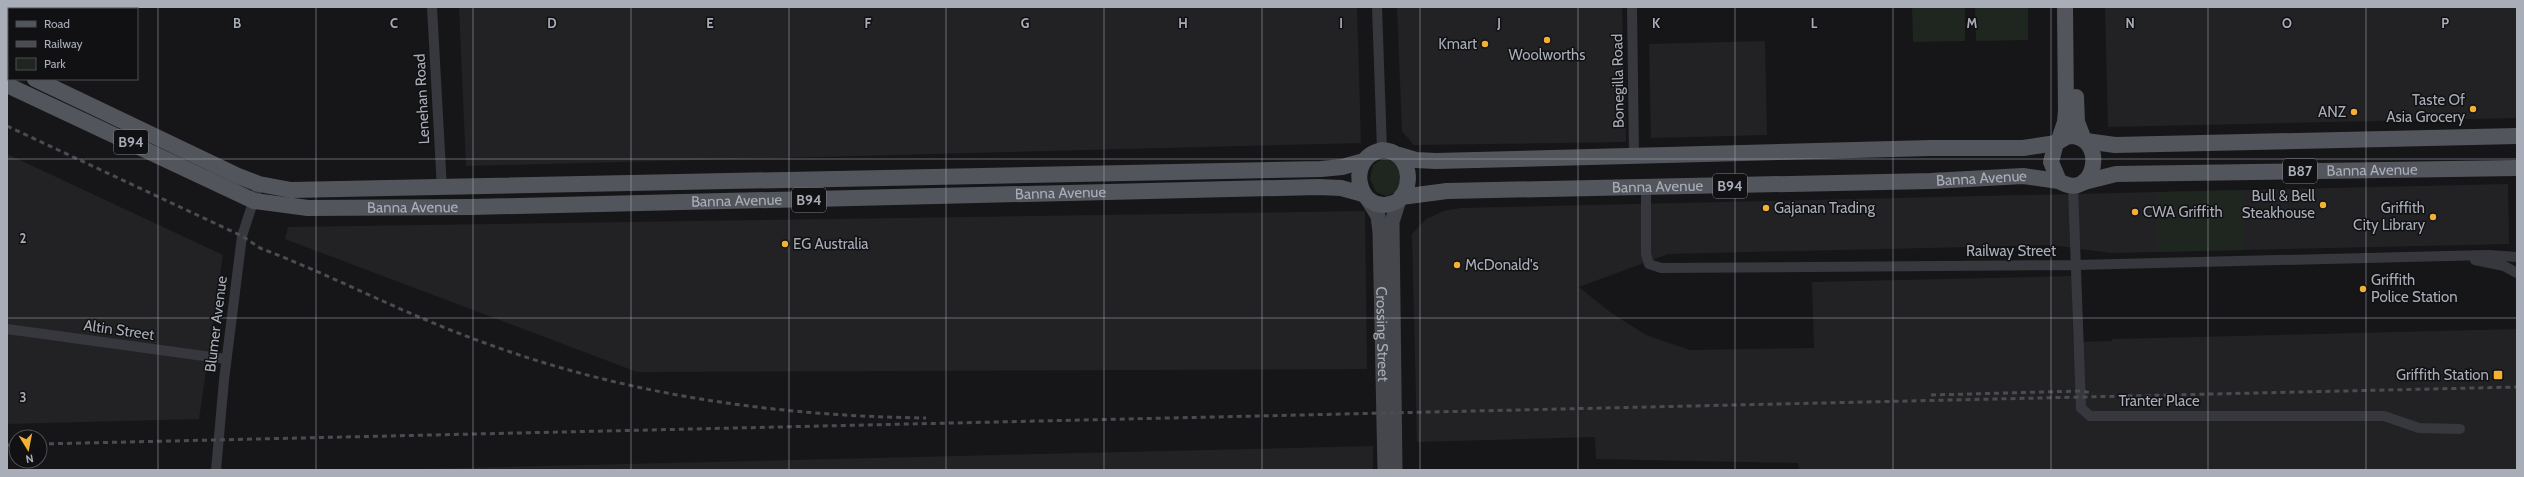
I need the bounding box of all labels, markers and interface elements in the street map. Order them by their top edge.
legend [8,8,138,80]
text: B [233,15,241,31]
text: C [390,15,398,31]
text: D [547,15,557,31]
text: E [706,15,714,31]
text: F [865,15,872,31]
text: G [1021,15,1030,31]
text: H [1178,15,1188,31]
text: I [1339,15,1343,31]
text: J [1496,15,1501,31]
text: K [1652,15,1661,31]
text: L [1811,15,1818,31]
text: M [1967,15,1978,31]
text: N [2125,15,2135,31]
text: O [2282,15,2292,31]
text: P [2441,15,2449,31]
text: Road [44,16,70,31]
street label: Bonegilla Road [1608,34,1628,128]
place label: Kmart [1438,35,1477,53]
marker: Woolworths [1542,35,1552,45]
text: Railway [44,36,82,51]
marker: Kmart [1480,39,1490,49]
place label: Woolworths [1509,46,1585,64]
street label: Lenehan Road [411,53,433,145]
text: Park [44,56,66,71]
place label: Taste Of Asia Grocery [2386,91,2465,126]
place label: ANZ [2318,103,2347,121]
marker: Taste Of Asia Grocery [2468,104,2478,114]
marker: ANZ [2349,107,2359,117]
road number: B94 [114,130,148,154]
road number: B87 [2283,159,2317,183]
street label: Banna Avenue [2326,160,2418,180]
street label: Banna Avenue [1935,167,2028,190]
road number: B94 [1713,174,1747,198]
street label: Banna Avenue [1612,177,1704,197]
street label: Banna Avenue [1015,183,1107,203]
place label: Bull & Bell Steakhouse [2242,187,2315,222]
road number: B94 [792,188,826,212]
street label: Banna Avenue [691,191,783,211]
street label: Banna Avenue [367,198,459,217]
place label: Gajanan Trading [1774,199,1875,217]
place label: Griffith City Library [2353,199,2425,234]
marker: Bull & Bell Steakhouse [2318,200,2328,210]
marker: Gajanan Trading [1761,203,1771,213]
place label: CWA Griffith [2143,203,2223,221]
marker: CWA Griffith [2130,207,2140,217]
marker: Griffith City Library [2428,212,2438,222]
text: 2 [20,230,27,246]
place label: EG Australia [793,235,869,253]
marker: EG Australia [780,239,790,249]
street label: Railway Street [1966,242,2056,260]
place label: McDonald's [1465,256,1539,274]
marker: McDonald's [1452,260,1462,270]
place label: Griffith Police Station [2371,271,2458,306]
street label: Blumer Avenue [201,275,231,373]
marker: Griffith Police Station [2358,284,2368,294]
street label: Crossing Street [1372,286,1392,382]
street label: Altin Street [83,316,155,344]
place label: Griffith Station [2396,366,2489,384]
marker: Griffith Station [2492,369,2504,381]
text: 3 [19,389,27,405]
street label: Tranter Place [2118,392,2200,410]
north arrow [8,429,48,469]
text: N [25,451,35,466]

